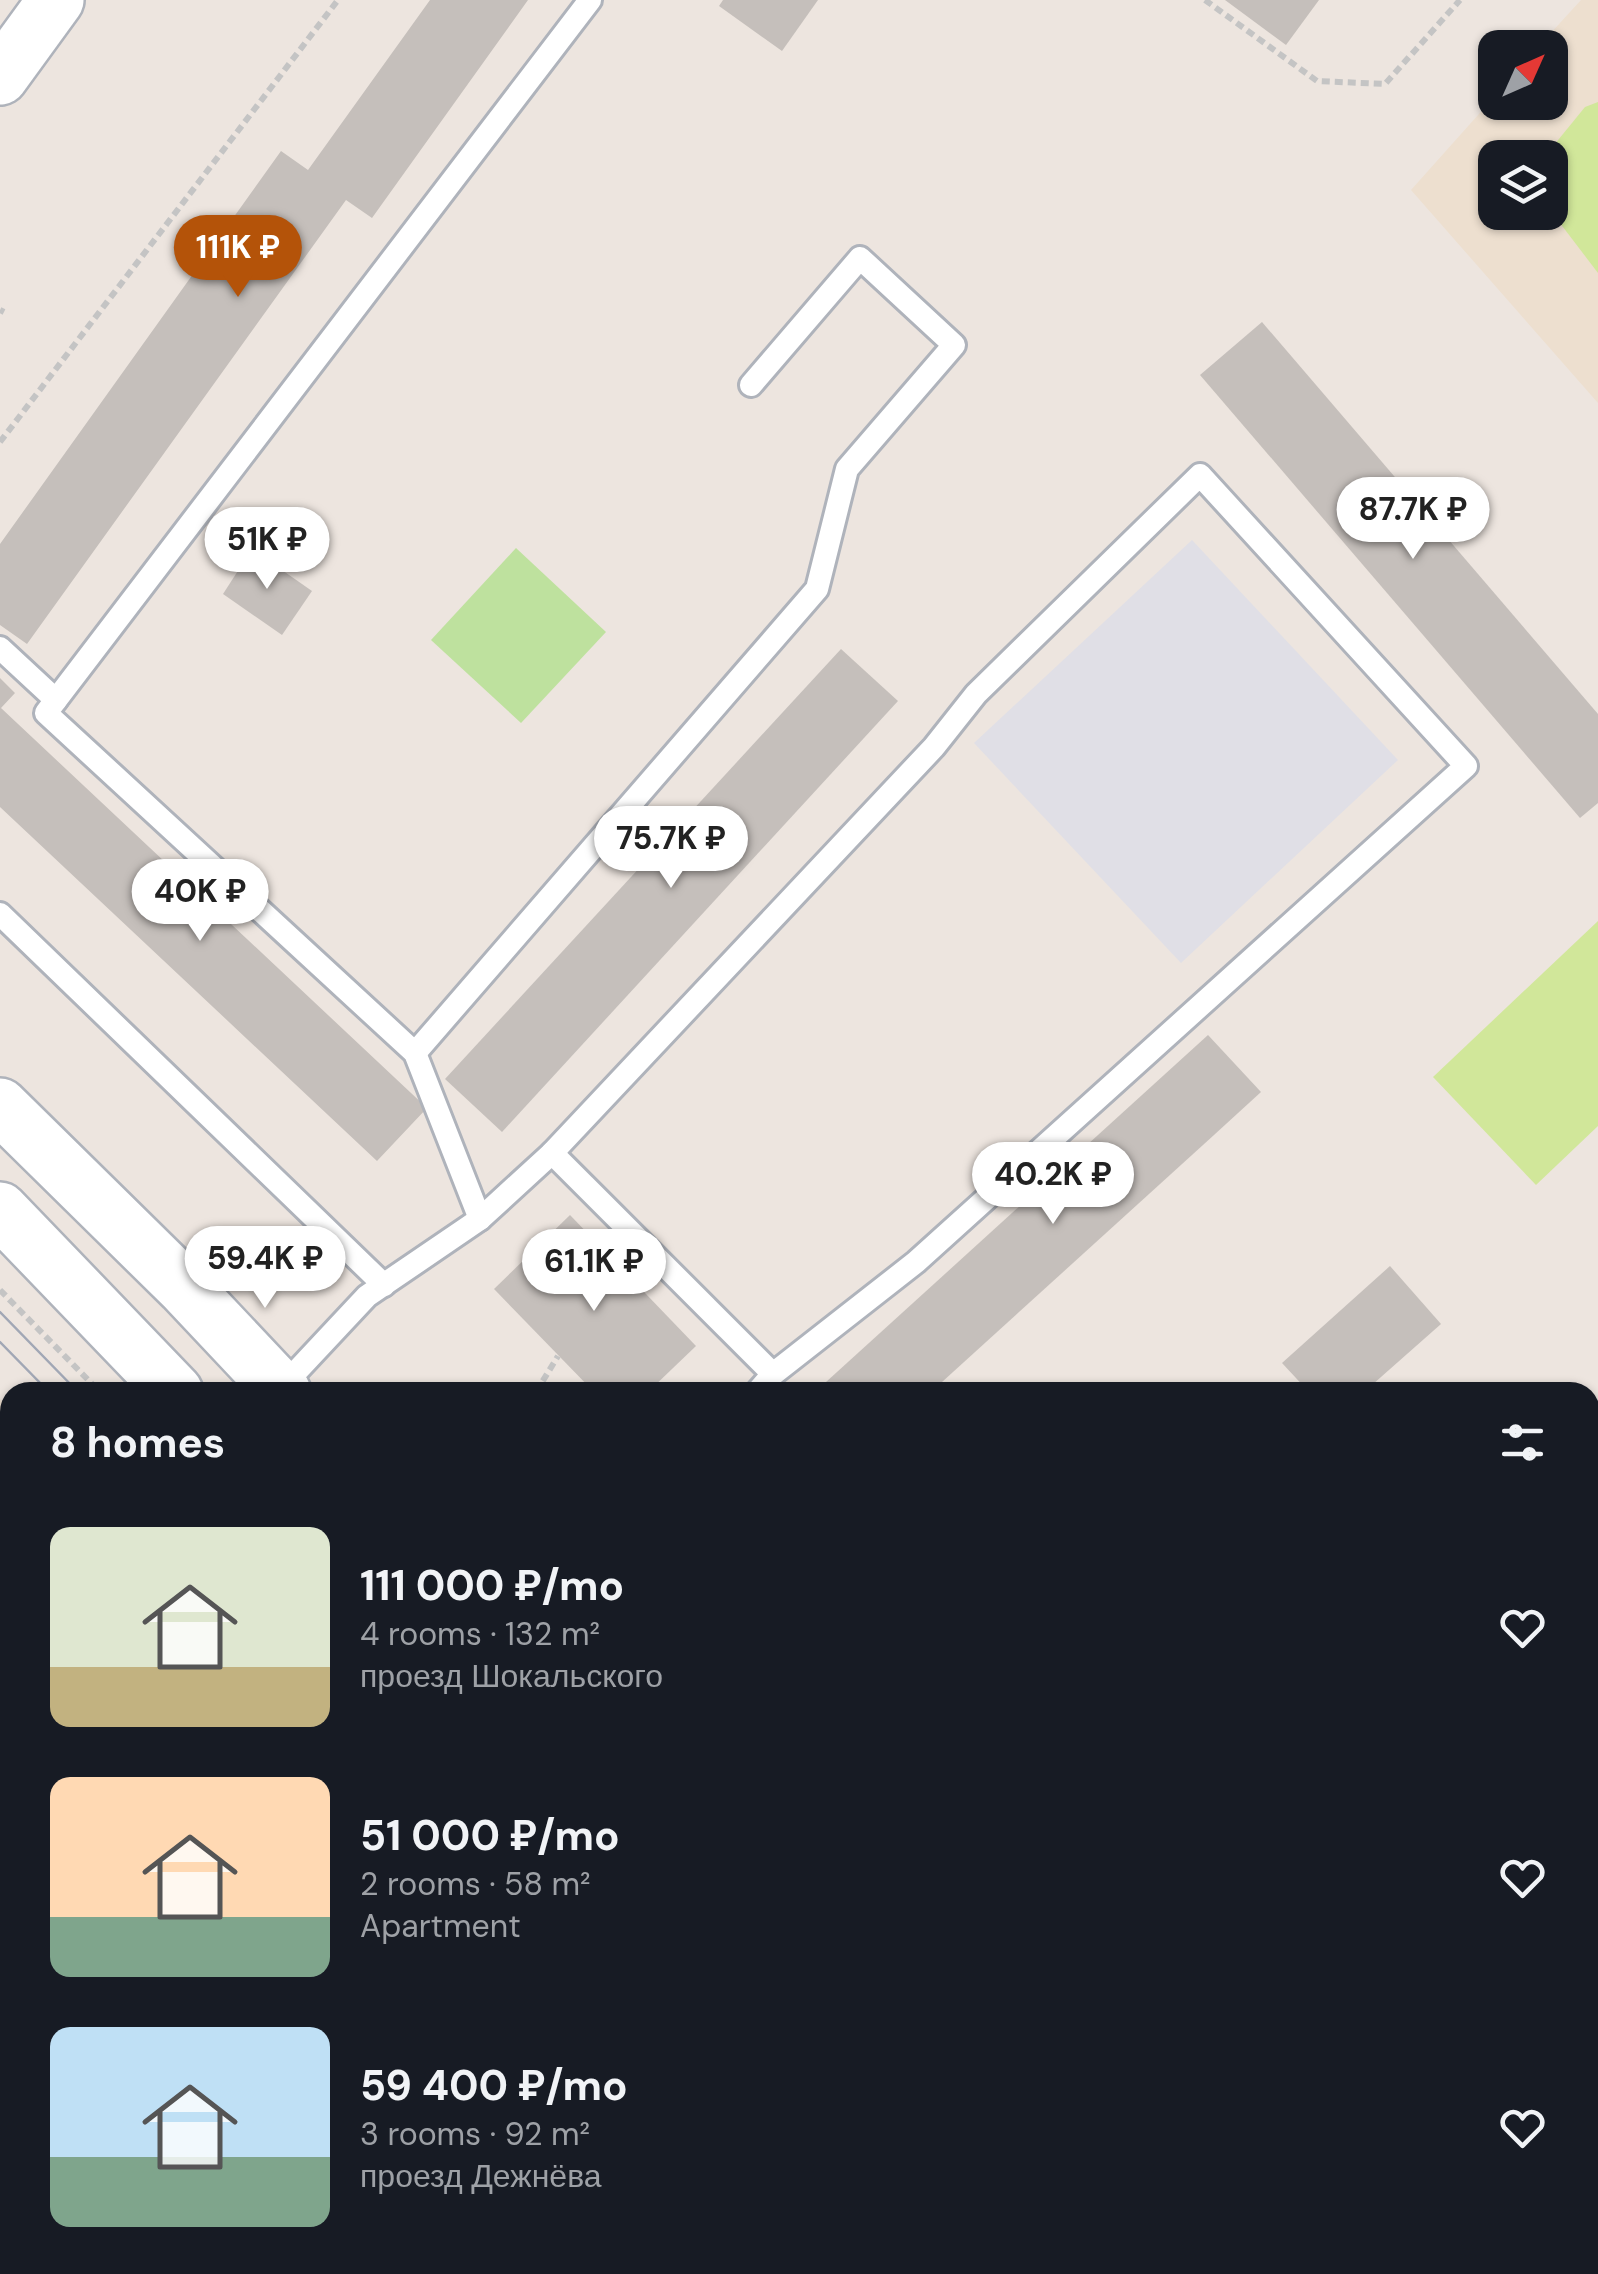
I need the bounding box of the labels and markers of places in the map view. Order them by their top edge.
pin: 111K ₽ [157,215,319,300]
pin: 87.7K ₽ [1321,477,1505,562]
pin: 51K ₽ [197,507,337,592]
pin: 75.7K ₽ [579,806,763,891]
pin: 40K ₽ [130,859,270,944]
pin: 40.2K ₽ [961,1142,1145,1227]
pin: 59.4K ₽ [173,1226,357,1311]
pin: 61.1K ₽ [502,1229,686,1314]

